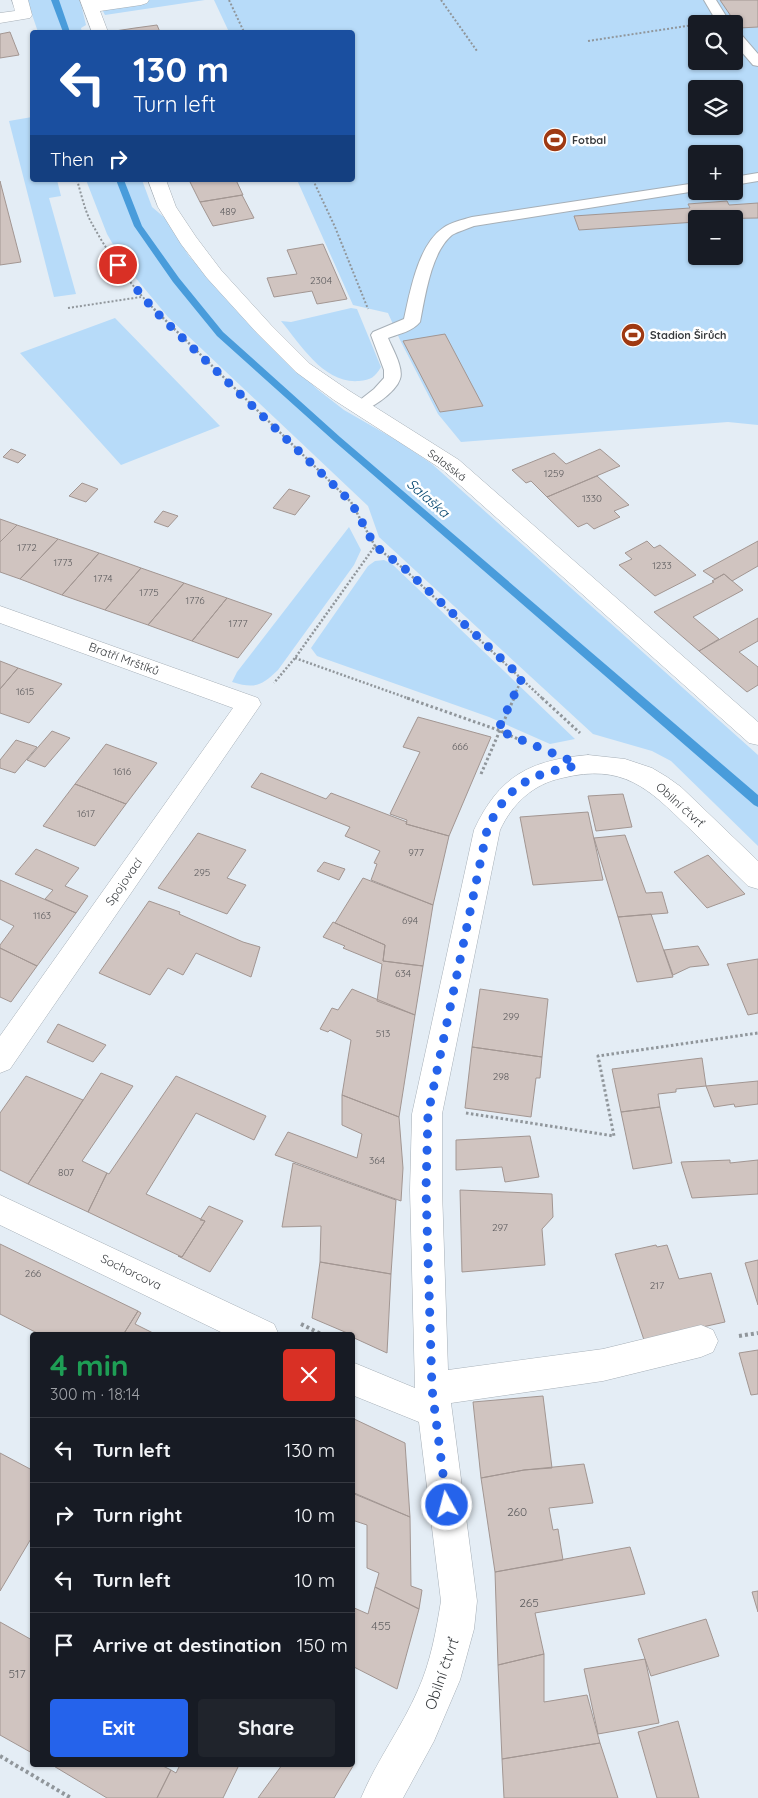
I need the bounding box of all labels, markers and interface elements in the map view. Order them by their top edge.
map controls [688,15,743,265]
button: search [688,15,743,70]
text: 130 m [133,47,229,91]
icon: left [50,50,115,115]
button: layers [688,80,743,135]
text: Turn left [133,90,216,118]
sports icon: Fotbal [542,127,568,153]
place label: Fotbal [572,133,606,147]
icon: right [104,145,132,173]
button: + [688,145,743,200]
text: Then [50,147,94,171]
house number: 489 [220,205,237,218]
button: − [688,210,743,265]
pin [97,244,139,286]
icon: arrive [104,251,132,279]
house number: 2304 [310,274,332,287]
sports icon: Stadion Širůch [620,322,646,348]
place label: Stadion Širůch [650,328,727,342]
street label: Salašská [425,446,469,484]
house number: 1259 [544,467,565,480]
water label: Salaška [403,475,454,522]
house number: 1330 [582,492,602,505]
house number: 1772 [17,541,37,554]
house number: 1773 [53,556,73,569]
house number: 1233 [652,559,672,572]
house number: 1774 [94,572,112,585]
house number: 1775 [139,586,159,599]
house number: 1776 [185,594,205,607]
house number: 1777 [228,617,248,630]
street label: Bratří Mrštíků [87,639,162,678]
house number: 1615 [16,685,34,698]
house number: 666 [452,740,469,753]
house number: 1616 [113,765,132,778]
street label: Obilní čtvrť [653,779,708,831]
house number: 1617 [77,807,95,820]
house number: 977 [408,846,424,859]
street label: Spojovací [102,855,145,908]
house number: 295 [194,866,210,879]
house number: 1163 [33,909,51,922]
house number: 694 [402,914,418,927]
house number: 634 [395,967,411,980]
house number: 299 [503,1010,520,1023]
house number: 513 [376,1027,390,1040]
house number: 298 [493,1070,509,1083]
house number: 364 [369,1154,385,1167]
house number: 807 [58,1166,74,1179]
house number: 297 [492,1221,508,1234]
street label: Sochorcova [98,1250,164,1293]
house number: 266 [25,1267,42,1280]
house number: 217 [650,1279,664,1292]
text: 4 min [50,1346,129,1384]
button: close [283,1349,335,1401]
text: 300 m · 18:14 [50,1384,140,1404]
icon: left [50,1436,78,1464]
text: Turn left [93,1438,171,1462]
text: 130 m [284,1438,335,1462]
position arrow [420,1478,472,1530]
icon: right [50,1501,78,1529]
text: Turn right [93,1503,182,1527]
text: 10 m [294,1503,335,1527]
house number: 260 [507,1504,527,1519]
icon: left [50,1566,78,1594]
text: Turn left [93,1568,171,1592]
text: 10 m [294,1568,335,1592]
house number: 265 [519,1595,539,1610]
house number: 455 [371,1618,391,1633]
icon: arrive [50,1631,78,1659]
text: Arrive at destination [93,1633,282,1657]
text: 150 m [297,1633,348,1657]
street label: Obilní čtvrť [420,1634,463,1712]
house number: 517 [8,1666,26,1681]
button: Exit [50,1699,188,1757]
button: Share [198,1699,335,1757]

